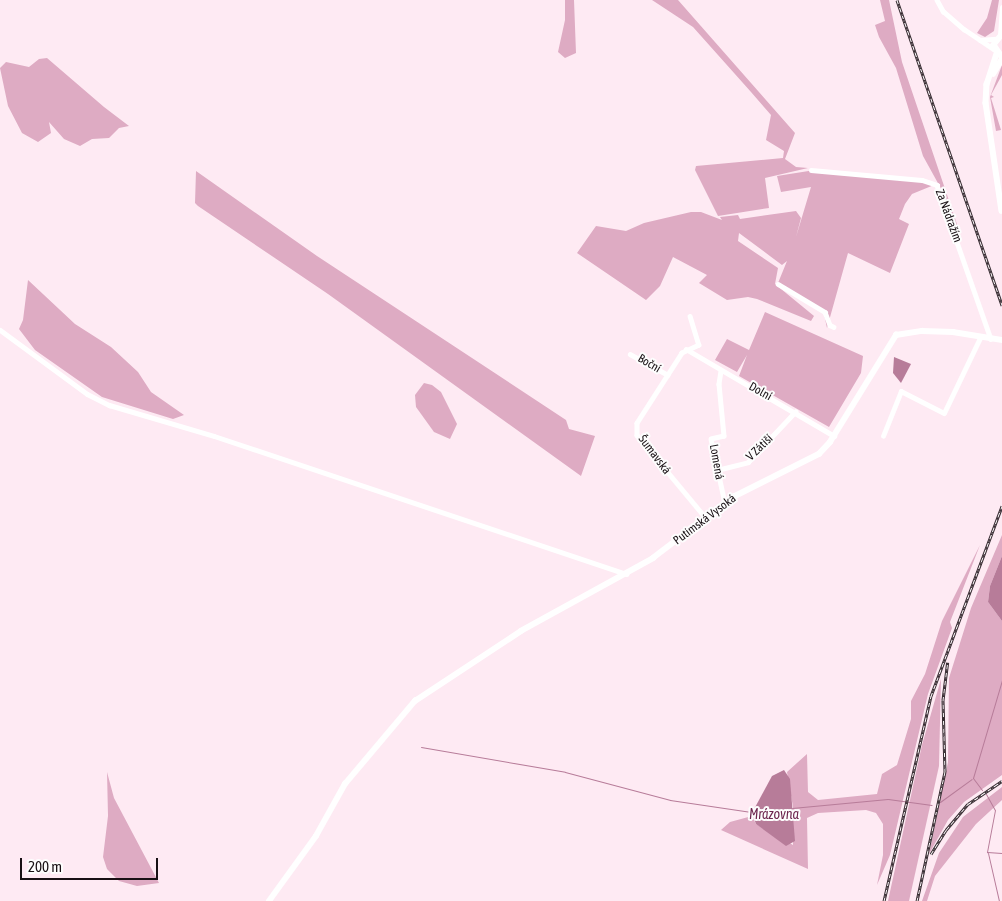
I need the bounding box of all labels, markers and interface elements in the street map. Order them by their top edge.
street label: Za Nádražím [932,187,964,245]
street label: Boční [635,352,663,376]
street label: Dolní [746,380,774,404]
street label: V Zátiší [744,432,776,464]
street label: Šumavská [635,433,673,477]
street label: Lomená [706,443,726,481]
street label: Putimská Vysoká [671,492,739,548]
water label: Mrázovna [749,806,799,822]
scale bar [22,848,160,880]
text: 200 m [28,858,62,875]

